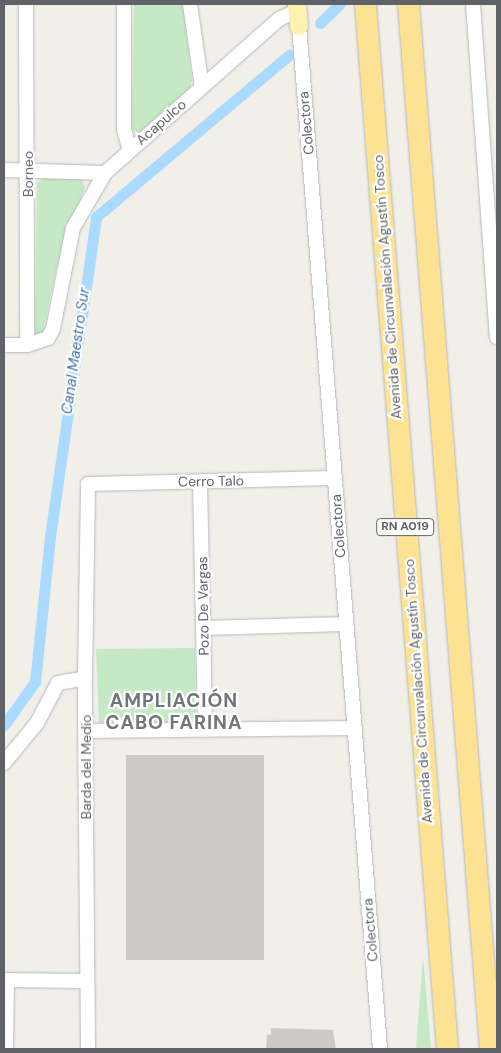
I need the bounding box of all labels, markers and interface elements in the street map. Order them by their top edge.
street label: Colectora [295,91,317,155]
street label: Acapulco [133,96,189,148]
street label: Borneo [20,151,36,197]
street label: Avenida de Circunvalación Agustín Tosco [369,154,405,420]
water label: Canal Maestro Sur [58,287,94,415]
street label: Cerro Talo [178,472,244,490]
street label: Colectora [327,494,349,558]
road number: RN A019 [375,518,435,536]
street label: Pozo De Vargas [194,556,212,656]
street label: Avenida de Circunvalación Agustín Tosco [400,558,436,824]
district label: AMPLIACIÓN CABO FARINA [104,690,244,734]
street label: Barda del Medio [78,715,94,819]
street label: Colectora [359,898,381,962]

